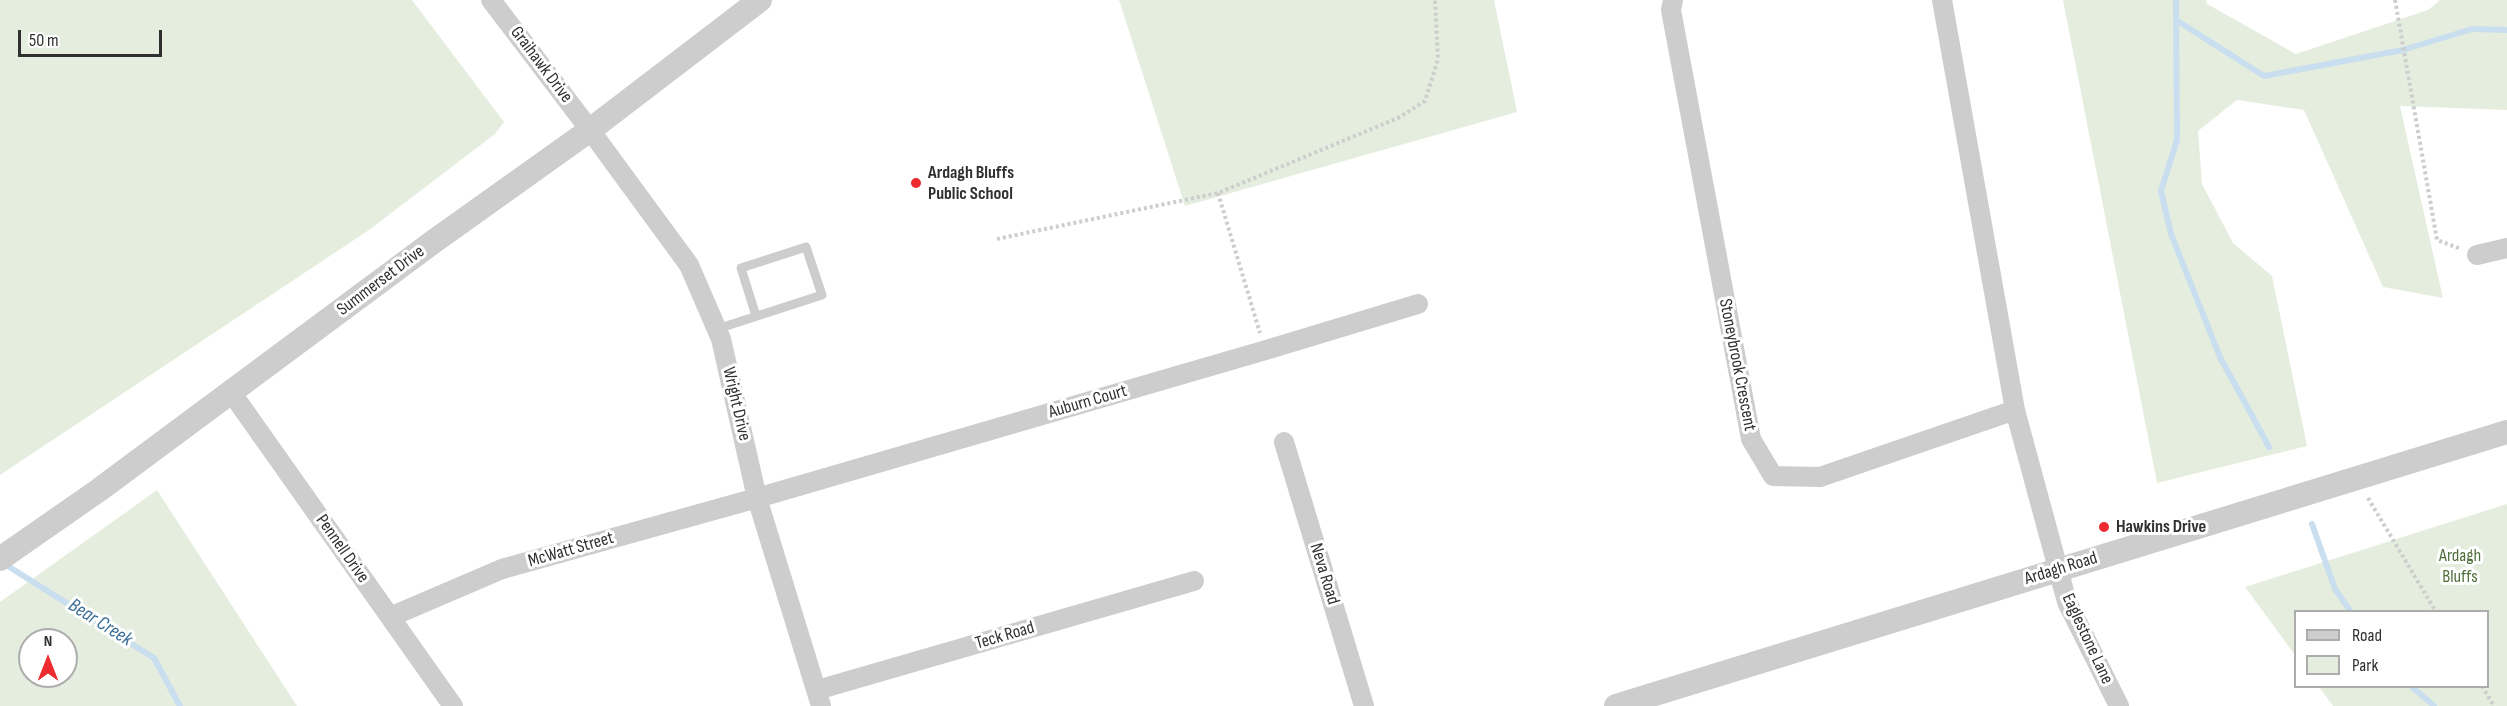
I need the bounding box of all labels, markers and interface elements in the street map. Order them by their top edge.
scale bar [21,18,165,56]
street label: Graihawk Drive [505,23,577,107]
text: 50 m [29,30,59,51]
place label: Ardagh Bluffs Public School [928,162,1014,204]
marker: Ardagh Bluffs Public School [909,176,923,190]
street label: Summerset Drive [333,241,429,321]
street label: Stoneybrook Crescent [1714,297,1760,433]
street label: Wright Drive [717,365,755,443]
street label: Auburn Court [1046,381,1130,423]
street label: Pennell Drive [311,511,373,587]
place label: Hawkins Drive [2116,516,2206,538]
marker: Hawkins Drive [2097,520,2111,534]
street label: McWatt Street [526,528,616,572]
street label: Neva Road [1304,541,1344,607]
park label: Ardagh Bluffs [2439,545,2481,588]
street label: Ardagh Road [2022,548,2100,590]
street label: Eaglestone Lane [2057,590,2117,688]
water label: Bear Creek [63,594,137,652]
legend [2294,610,2489,688]
street label: Teck Road [973,617,1037,655]
text: Road [2352,625,2382,646]
north arrow [18,628,78,688]
text: N [44,632,52,651]
text: Park [2352,655,2378,676]

